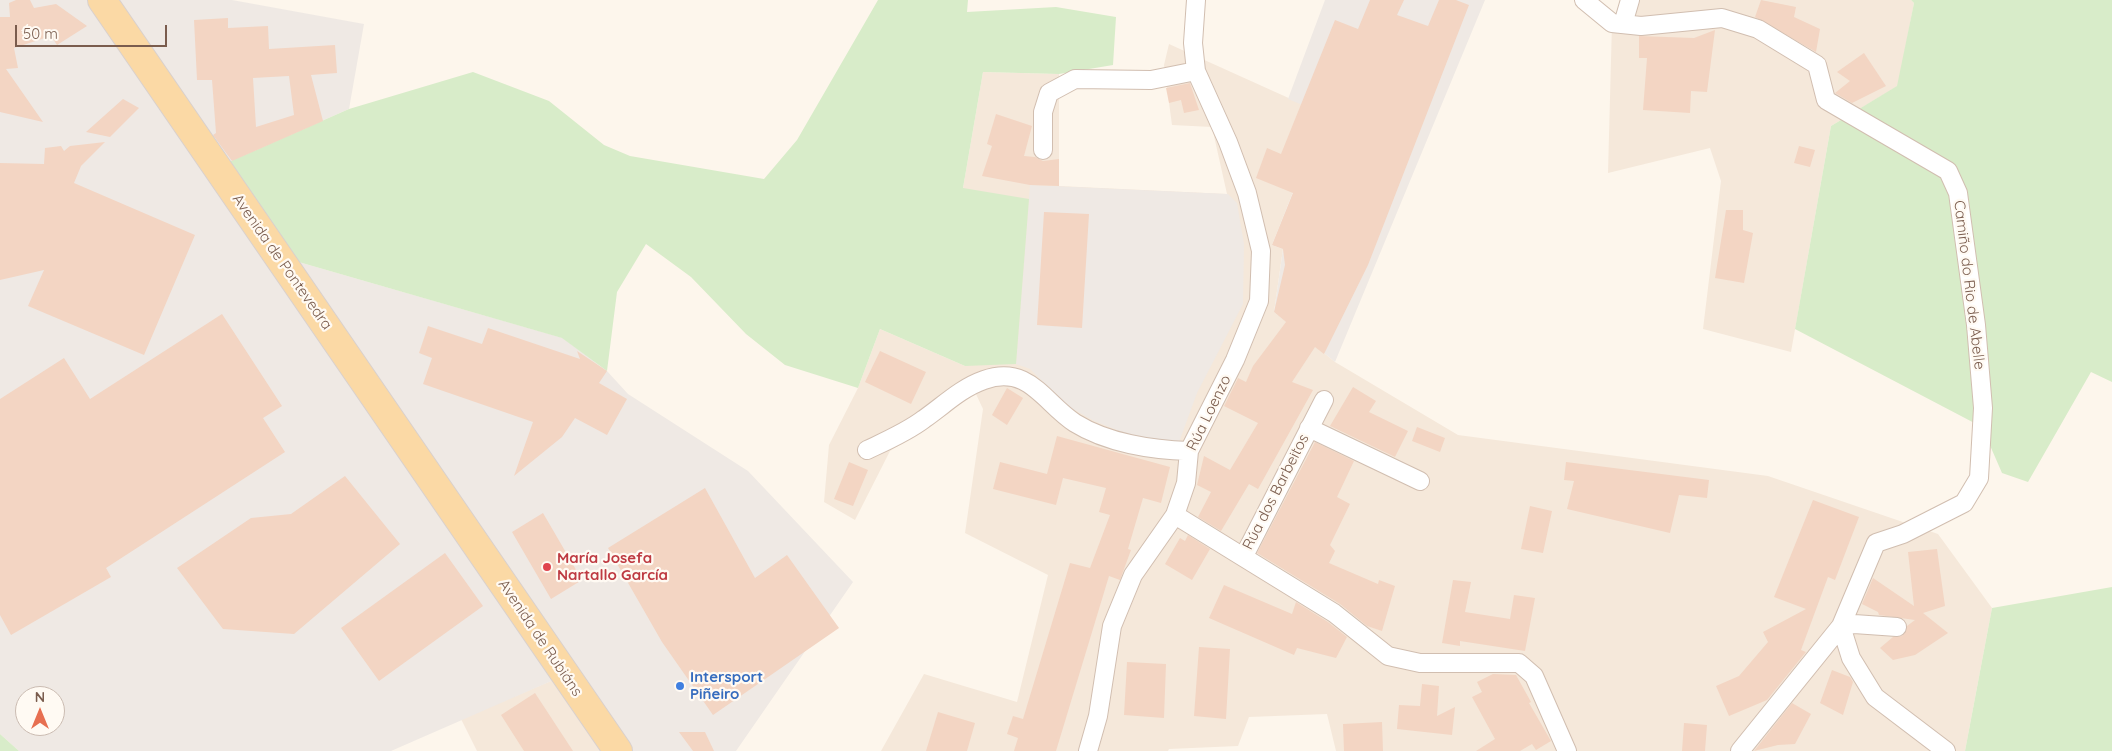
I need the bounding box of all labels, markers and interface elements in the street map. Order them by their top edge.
scale bar [18,15,170,47]
text: 50 m [23,24,58,43]
street label: Avenida de Pontevedra [228,191,336,333]
street label: Camiño do Rio de Abelle [1950,199,1988,371]
street label: Rúa Loenzo [1183,372,1235,454]
street label: Rúa dos Barbeitos [1239,431,1313,553]
place label: María Josefa Nartallo García [557,549,668,584]
marker: María Josefa Nartallo García [541,561,553,573]
street label: Avenida de Rubiáns [494,576,586,700]
place label: Intersport Piñeiro [690,668,763,703]
marker: Intersport Piñeiro [674,680,686,692]
north arrow [15,686,65,736]
text: N [35,688,45,706]

